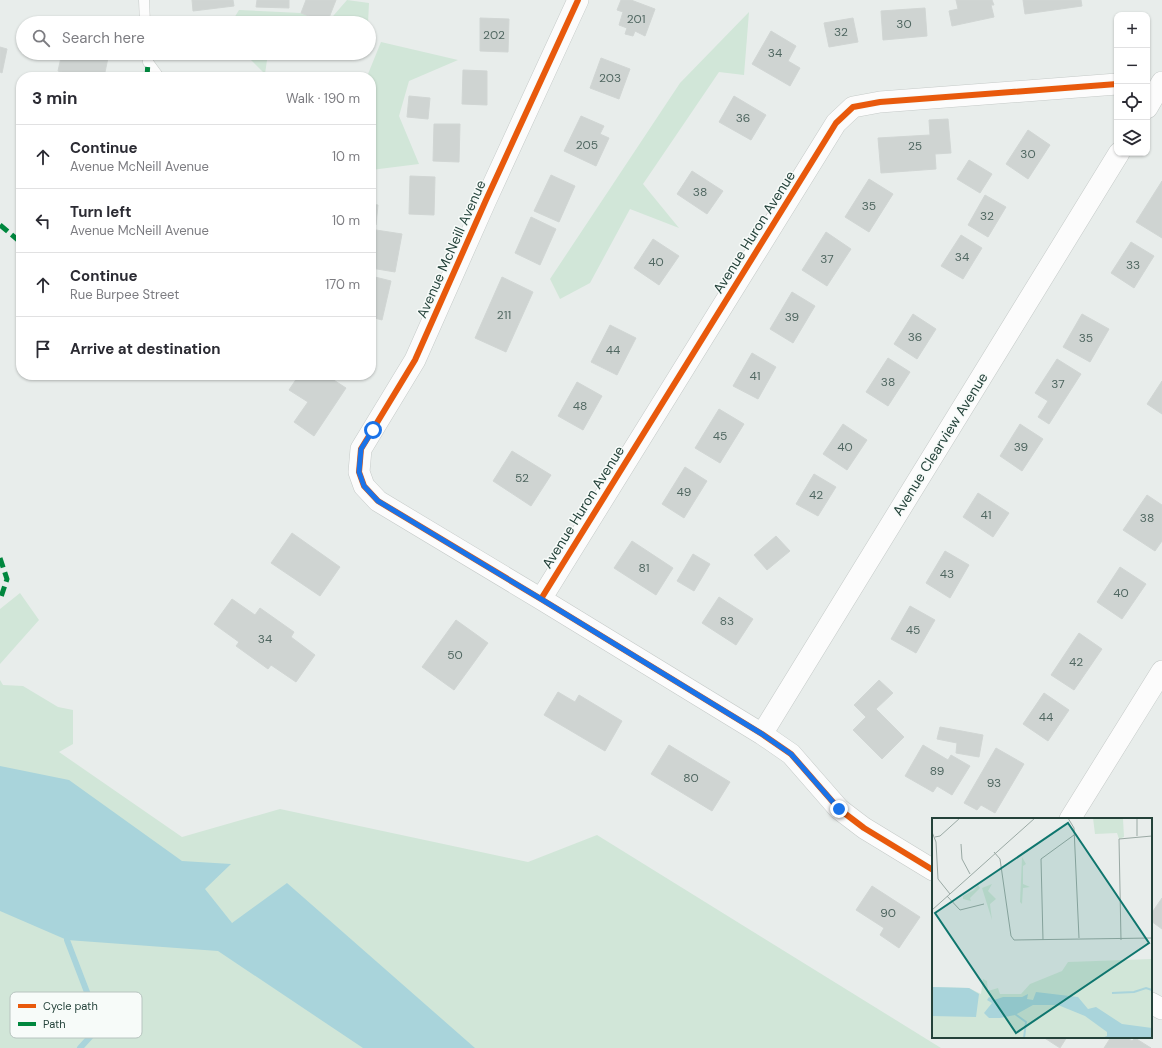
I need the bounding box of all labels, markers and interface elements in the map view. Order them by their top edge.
house number: 201 [627,11,645,27]
map controls [1114,12,1150,156]
button: + [1114,12,1150,48]
search box [16,16,376,60]
house number: 30 [896,16,912,32]
house number: 32 [834,24,848,40]
icon: search [30,27,52,49]
house number: 202 [483,27,505,43]
text: Search here [62,28,145,48]
house number: 34 [768,45,782,61]
button: − [1114,48,1150,84]
house number: 203 [599,70,621,86]
button: locate [1114,84,1150,120]
text: 3 min [32,87,77,109]
text: Walk · 190 m [286,90,360,107]
house number: 36 [736,110,750,126]
button: layers [1114,120,1150,156]
house number: 205 [576,137,598,153]
text: Continue [70,138,138,158]
house number: 25 [908,138,922,154]
icon: ahead [32,146,54,168]
house number: 30 [1020,146,1036,162]
text: 10 m [332,148,360,165]
text: Avenue McNeill Avenue [70,158,209,175]
street label: Avenue Huron Avenue [709,167,799,297]
street label: Avenue McNeill Avenue [412,177,490,321]
house number: 38 [693,184,707,200]
house number: 35 [862,198,876,214]
text: Turn left [70,202,131,222]
house number: 32 [980,208,994,224]
icon: left [32,210,54,232]
text: 10 m [332,212,360,229]
text: Avenue McNeill Avenue [70,222,209,239]
house number: 34 [955,249,969,265]
house number: 37 [820,251,834,267]
house number: 40 [648,254,664,270]
house number: 33 [1126,257,1140,273]
text: Continue [70,266,138,286]
icon: ahead [32,274,54,296]
text: 170 m [325,276,360,293]
text: Rue Burpee Street [70,286,179,303]
house number: 211 [497,307,511,323]
house number: 39 [785,309,799,325]
house number: 36 [908,329,922,345]
house number: 35 [1079,330,1093,346]
icon: arrive [32,338,54,360]
text: Arrive at destination [70,339,221,359]
house number: 44 [606,342,620,358]
house number: 41 [749,368,761,384]
street label: Avenue Clearview Avenue [888,369,992,519]
house number: 38 [881,374,895,390]
house number: 37 [1051,376,1065,392]
house number: 48 [573,398,587,414]
route start [364,421,382,439]
house number: 45 [713,428,727,444]
house number: 40 [837,439,853,455]
house number: 39 [1014,439,1028,455]
street label: Avenue Huron Avenue [538,442,628,572]
house number: 52 [515,470,529,486]
house number: 49 [677,484,691,500]
house number: 42 [809,487,823,503]
house number: 41 [980,507,992,523]
house number: 38 [1140,510,1154,526]
house number: 81 [639,560,649,576]
house number: 43 [940,566,954,582]
house number: 40 [1113,585,1129,601]
house number: 83 [720,613,734,629]
house number: 45 [906,622,920,638]
house number: 34 [258,631,272,647]
house number: 50 [447,647,463,663]
house number: 42 [1069,654,1083,670]
house number: 44 [1039,709,1053,725]
house number: 89 [930,763,944,779]
house number: 80 [683,770,699,786]
house number: 93 [987,775,1001,791]
route end [830,800,848,818]
inset map [932,818,1152,1038]
house number: 90 [880,905,896,921]
legend [10,992,142,1038]
text: Cycle path [43,999,98,1013]
text: Path [43,1017,66,1031]

